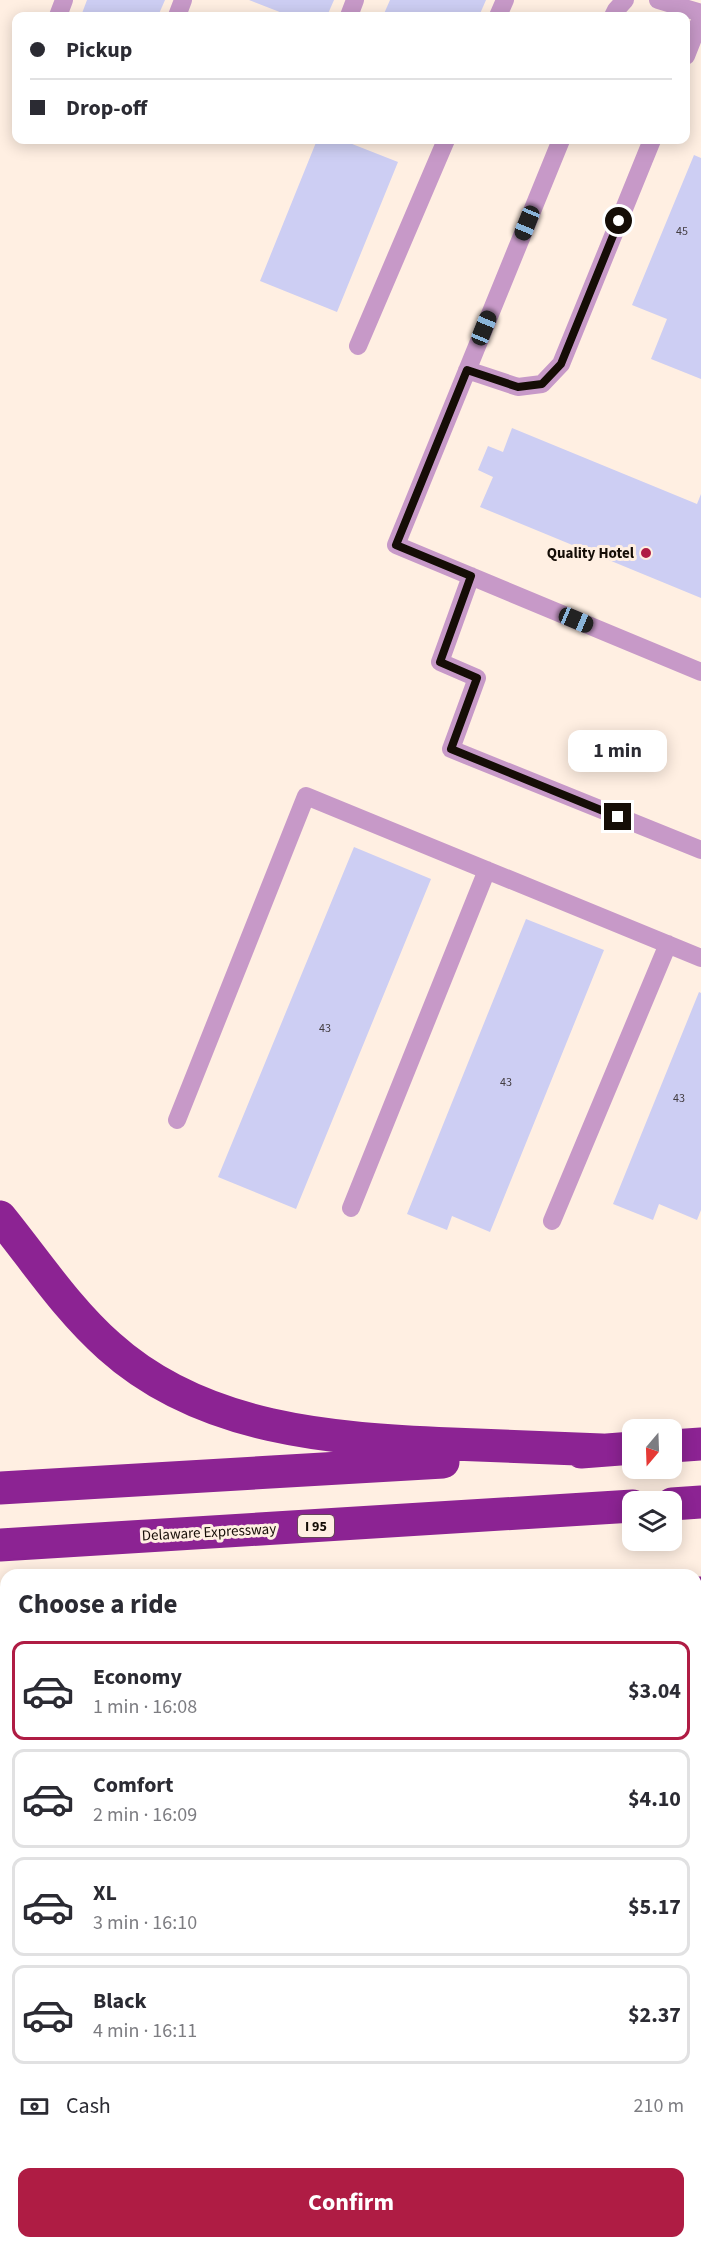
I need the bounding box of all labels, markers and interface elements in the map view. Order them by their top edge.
text: Pickup [66,34,132,66]
text: Drop-off [66,92,147,124]
car [512,203,542,243]
route start [605,207,632,234]
house number: 45 [676,223,688,240]
car [469,308,499,348]
place label: Quality Hotel [547,543,635,564]
marker: Quality Hotel [639,546,653,560]
car [556,605,596,635]
callout: 1 min [568,730,668,772]
text: 1 min [593,737,642,765]
route end [604,803,631,830]
house number: 43 [319,1020,331,1037]
house number: 43 [500,1074,512,1091]
house number: 43 [673,1090,685,1107]
north arrow [622,1419,682,1479]
map controls [622,1419,682,1551]
button: layers [622,1491,682,1551]
road number: I 95 [298,1515,334,1537]
street label: Delaware Expressway [141,1518,277,1547]
text: Choose a ride [18,1585,178,1624]
text: Economy [93,1661,182,1693]
icon: car [21,1664,75,1718]
text: $3.04 [628,1675,681,1707]
text: 1 min · 16:08 [93,1693,197,1721]
text: Comfort [93,1769,174,1801]
icon: car [21,1772,75,1826]
text: $4.10 [628,1783,681,1815]
text: 2 min · 16:09 [93,1801,197,1829]
text: XL [93,1877,117,1909]
icon: car [21,1880,75,1934]
text: $5.17 [628,1891,681,1923]
text: 3 min · 16:10 [93,1909,197,1937]
text: Black [93,1985,147,2017]
icon: car [21,1988,75,2042]
text: $2.37 [628,1999,681,2031]
text: 4 min · 16:11 [93,2017,197,2045]
icon: cash [18,2090,51,2123]
text: Cash [66,2090,111,2122]
text: 210 m [634,2092,684,2120]
button: Confirm [18,2168,684,2237]

